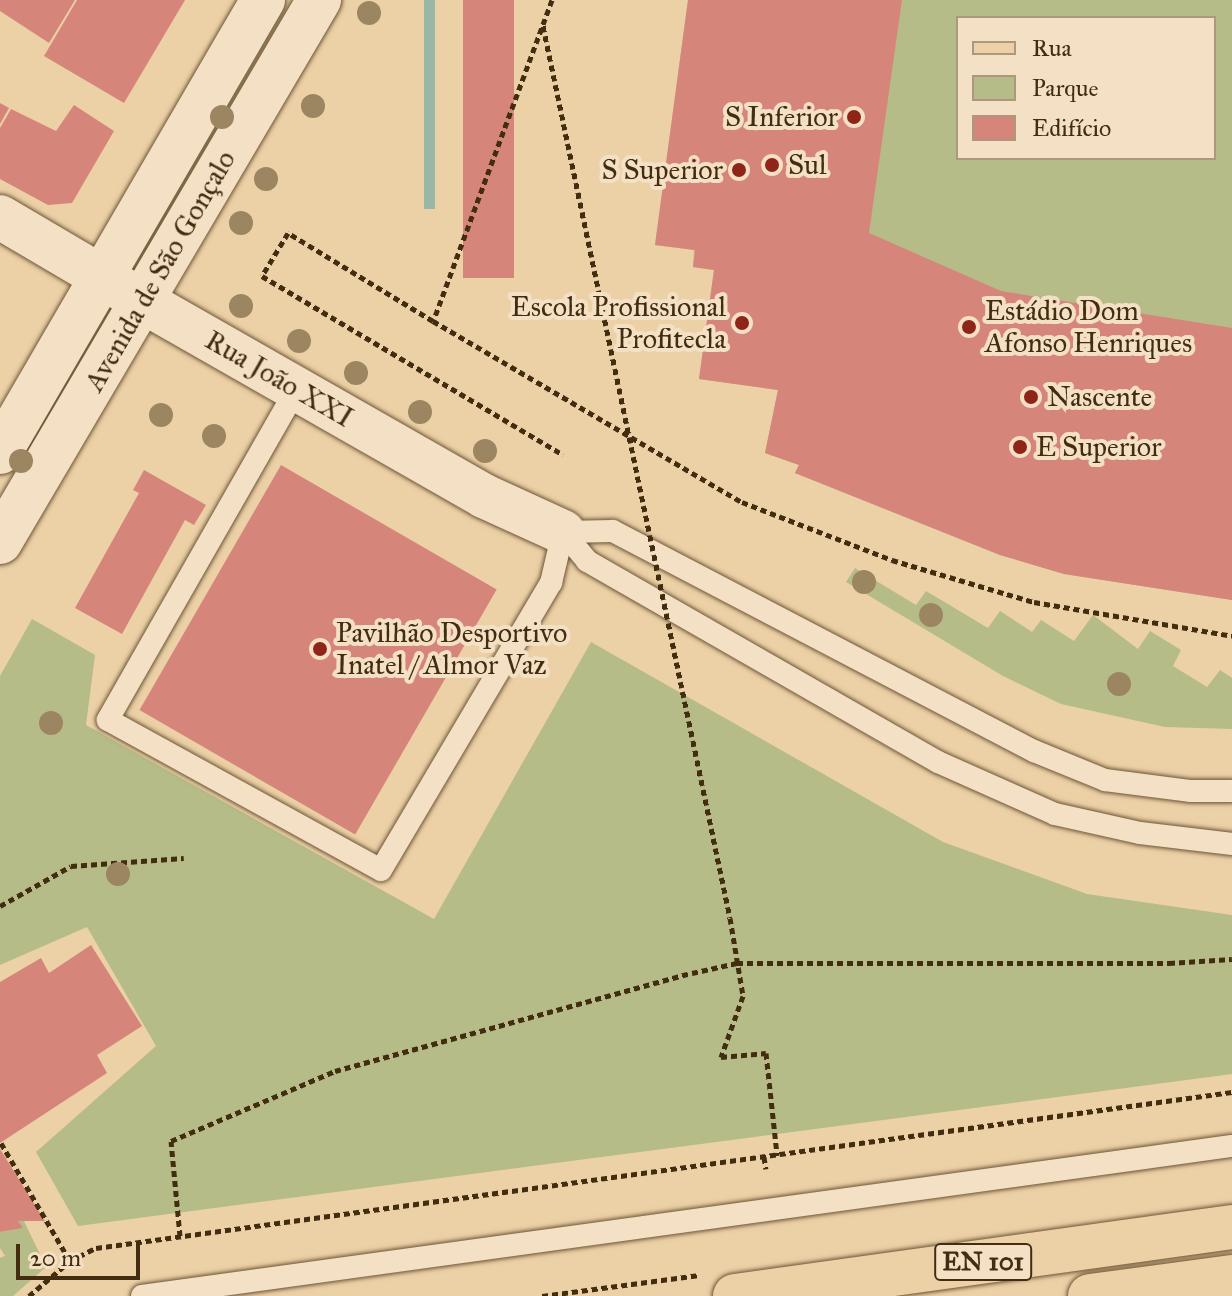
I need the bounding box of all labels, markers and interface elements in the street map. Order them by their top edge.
legend [956,16,1216,160]
text: Rua [1032,33,1072,63]
text: Parque [1032,73,1099,103]
place label: S Inferior [725,100,838,134]
marker: S Inferior [845,108,863,126]
text: Edifício [1032,113,1111,143]
street label: Avenida de São Gonçalo [77,145,243,397]
place label: Sul [788,148,827,182]
place label: S Superior [601,153,723,187]
marker: Sul [763,156,781,174]
marker: S Superior [730,161,748,179]
place label: Escola Profissional Profitecla [511,290,726,356]
place label: Estádio Dom Afonso Henriques [985,294,1192,360]
marker: Escola Profissional Profitecla [733,314,751,332]
marker: Estádio Dom Afonso Henriques [960,318,978,336]
street label: Rua João XXI [199,323,359,435]
place label: Nascente [1047,380,1152,414]
marker: Nascente [1022,388,1040,406]
place label: E Superior [1036,430,1162,464]
marker: E Superior [1011,438,1029,456]
place label: Pavilhão Desportivo Inatel / Almor Vaz [336,616,567,682]
marker: Pavilhão Desportivo Inatel / Almor Vaz [311,640,329,658]
scale bar [20,1228,144,1278]
road number: EN 101 [933,1240,1033,1284]
text: 20 m [30,1243,81,1273]

